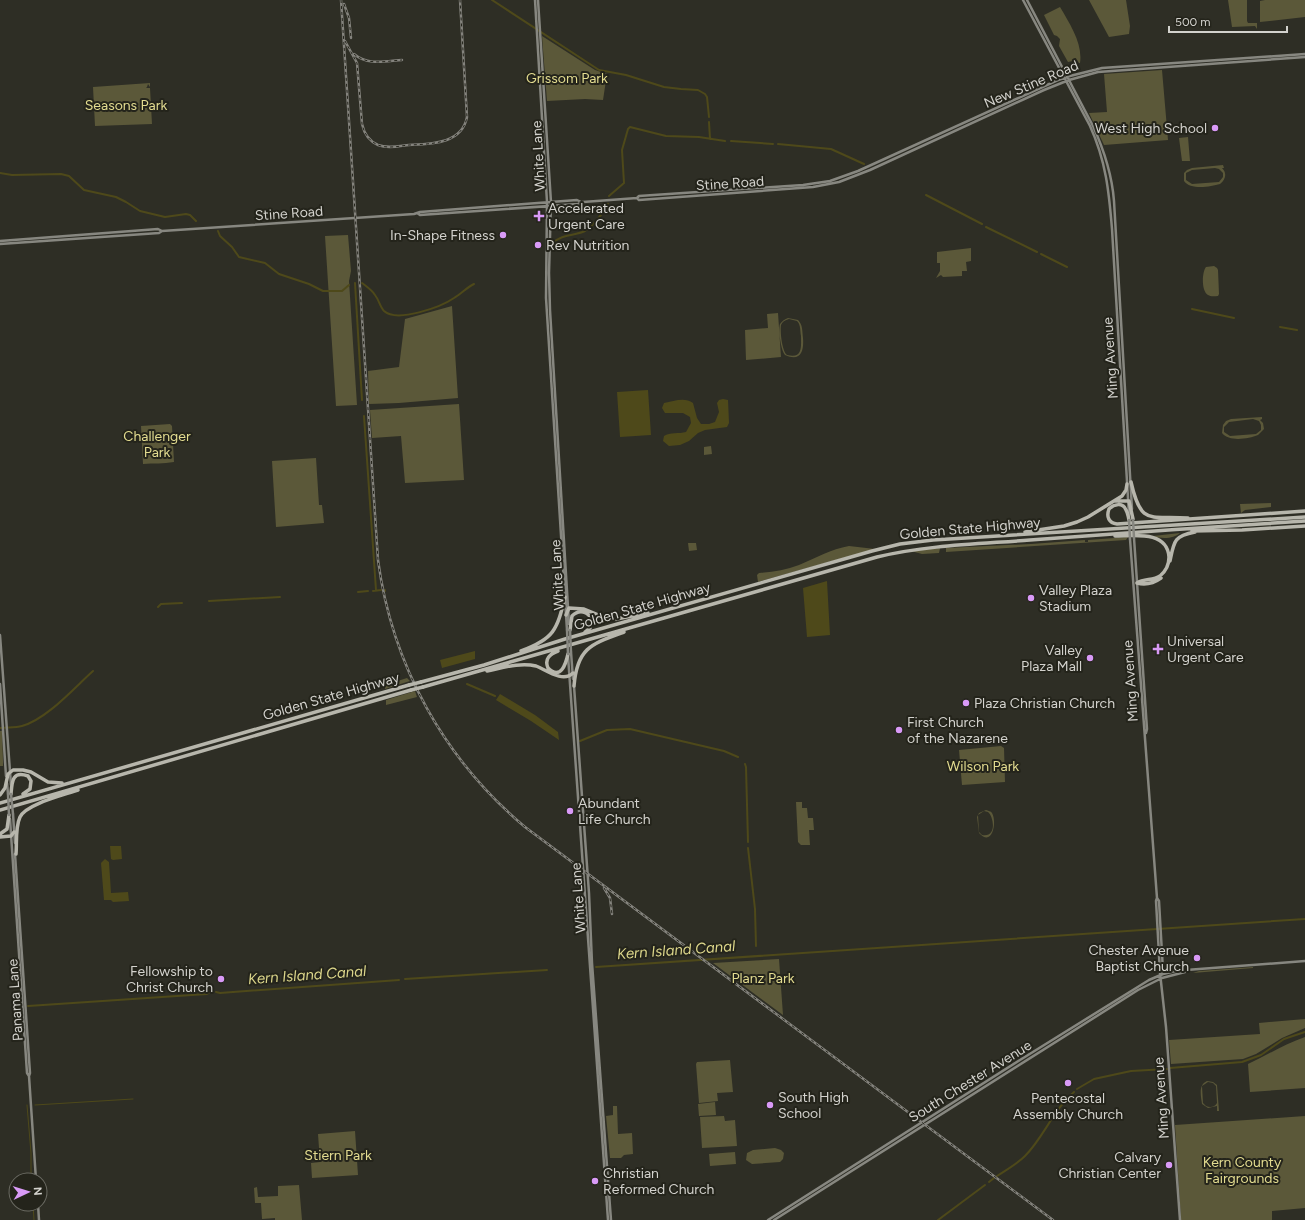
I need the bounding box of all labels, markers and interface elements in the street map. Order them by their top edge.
scale bar [1169,8,1287,34]
text: 500 m [1175,15,1210,29]
street label: New Stine Road [981,57,1081,112]
park label: Grissom Park [526,70,608,87]
park label: Seasons Park [85,97,167,114]
street label: White Lane [528,120,549,192]
place label: West High School [1095,120,1207,137]
marker: West High School [1210,123,1220,133]
street label: Stine Road [695,173,765,194]
place label: Accelerated Urgent Care [548,200,625,233]
street label: Stine Road [254,203,324,224]
marker: Accelerated Urgent Care [533,210,545,222]
place label: In-Shape Fitness [390,227,495,244]
marker: In-Shape Fitness [498,230,508,240]
place label: Rev Nutrition [546,237,630,254]
marker: Rev Nutrition [533,240,543,250]
street label: Ming Avenue [1099,316,1122,399]
park label: Challenger Park [123,428,191,461]
street label: Golden State Highway [899,514,1042,543]
street label: White Lane [547,539,568,611]
street label: Golden State Highway [572,579,713,634]
place label: Valley Plaza Stadium [1039,582,1112,615]
marker: Valley Plaza Stadium [1026,593,1036,603]
place label: Universal Urgent Care [1167,633,1244,666]
street label: Ming Avenue [1119,639,1142,722]
place label: Valley Plaza Mall [1021,642,1083,675]
marker: Universal Urgent Care [1152,643,1164,655]
marker: Valley Plaza Mall [1085,653,1095,663]
street label: Golden State Highway [261,669,402,724]
place label: Plaza Christian Church [974,695,1115,712]
marker: Plaza Christian Church [961,698,971,708]
place label: First Church of the Nazarene [907,714,1008,747]
marker: First Church of the Nazarene [894,725,904,735]
park label: Wilson Park [947,758,1019,775]
place label: Abundant Life Church [578,795,651,828]
marker: Abundant Life Church [565,806,575,816]
street label: White Lane [568,862,589,934]
water label: Kern Island Canal [616,937,736,963]
place label: Chester Avenue Baptist Church [1088,942,1189,975]
marker: Chester Avenue Baptist Church [1192,953,1202,963]
street label: Panama Lane [4,958,27,1042]
water label: Kern Island Canal [247,962,367,988]
place label: Fellowship to Christ Church [126,963,213,996]
park label: Planz Park [731,970,795,987]
marker: Fellowship to Christ Church [216,974,226,984]
street label: South Chester Avenue [906,1037,1035,1126]
street label: Ming Avenue [1150,1056,1173,1139]
marker: Pentecostal Assembly Church [1063,1078,1073,1088]
place label: South High School [778,1089,849,1122]
place label: Pentecostal Assembly Church [1013,1090,1123,1123]
marker: South High School [765,1100,775,1110]
park label: Stiern Park [304,1147,372,1164]
place label: Calvary Christian Center [1058,1149,1162,1182]
park label: Kern County Fairgrounds [1203,1154,1282,1187]
marker: Calvary Christian Center [1164,1160,1174,1170]
place label: Christian Reformed Church [603,1165,715,1198]
north arrow [8,1172,48,1212]
marker: Christian Reformed Church [590,1176,600,1186]
text: N [31,1187,44,1196]

